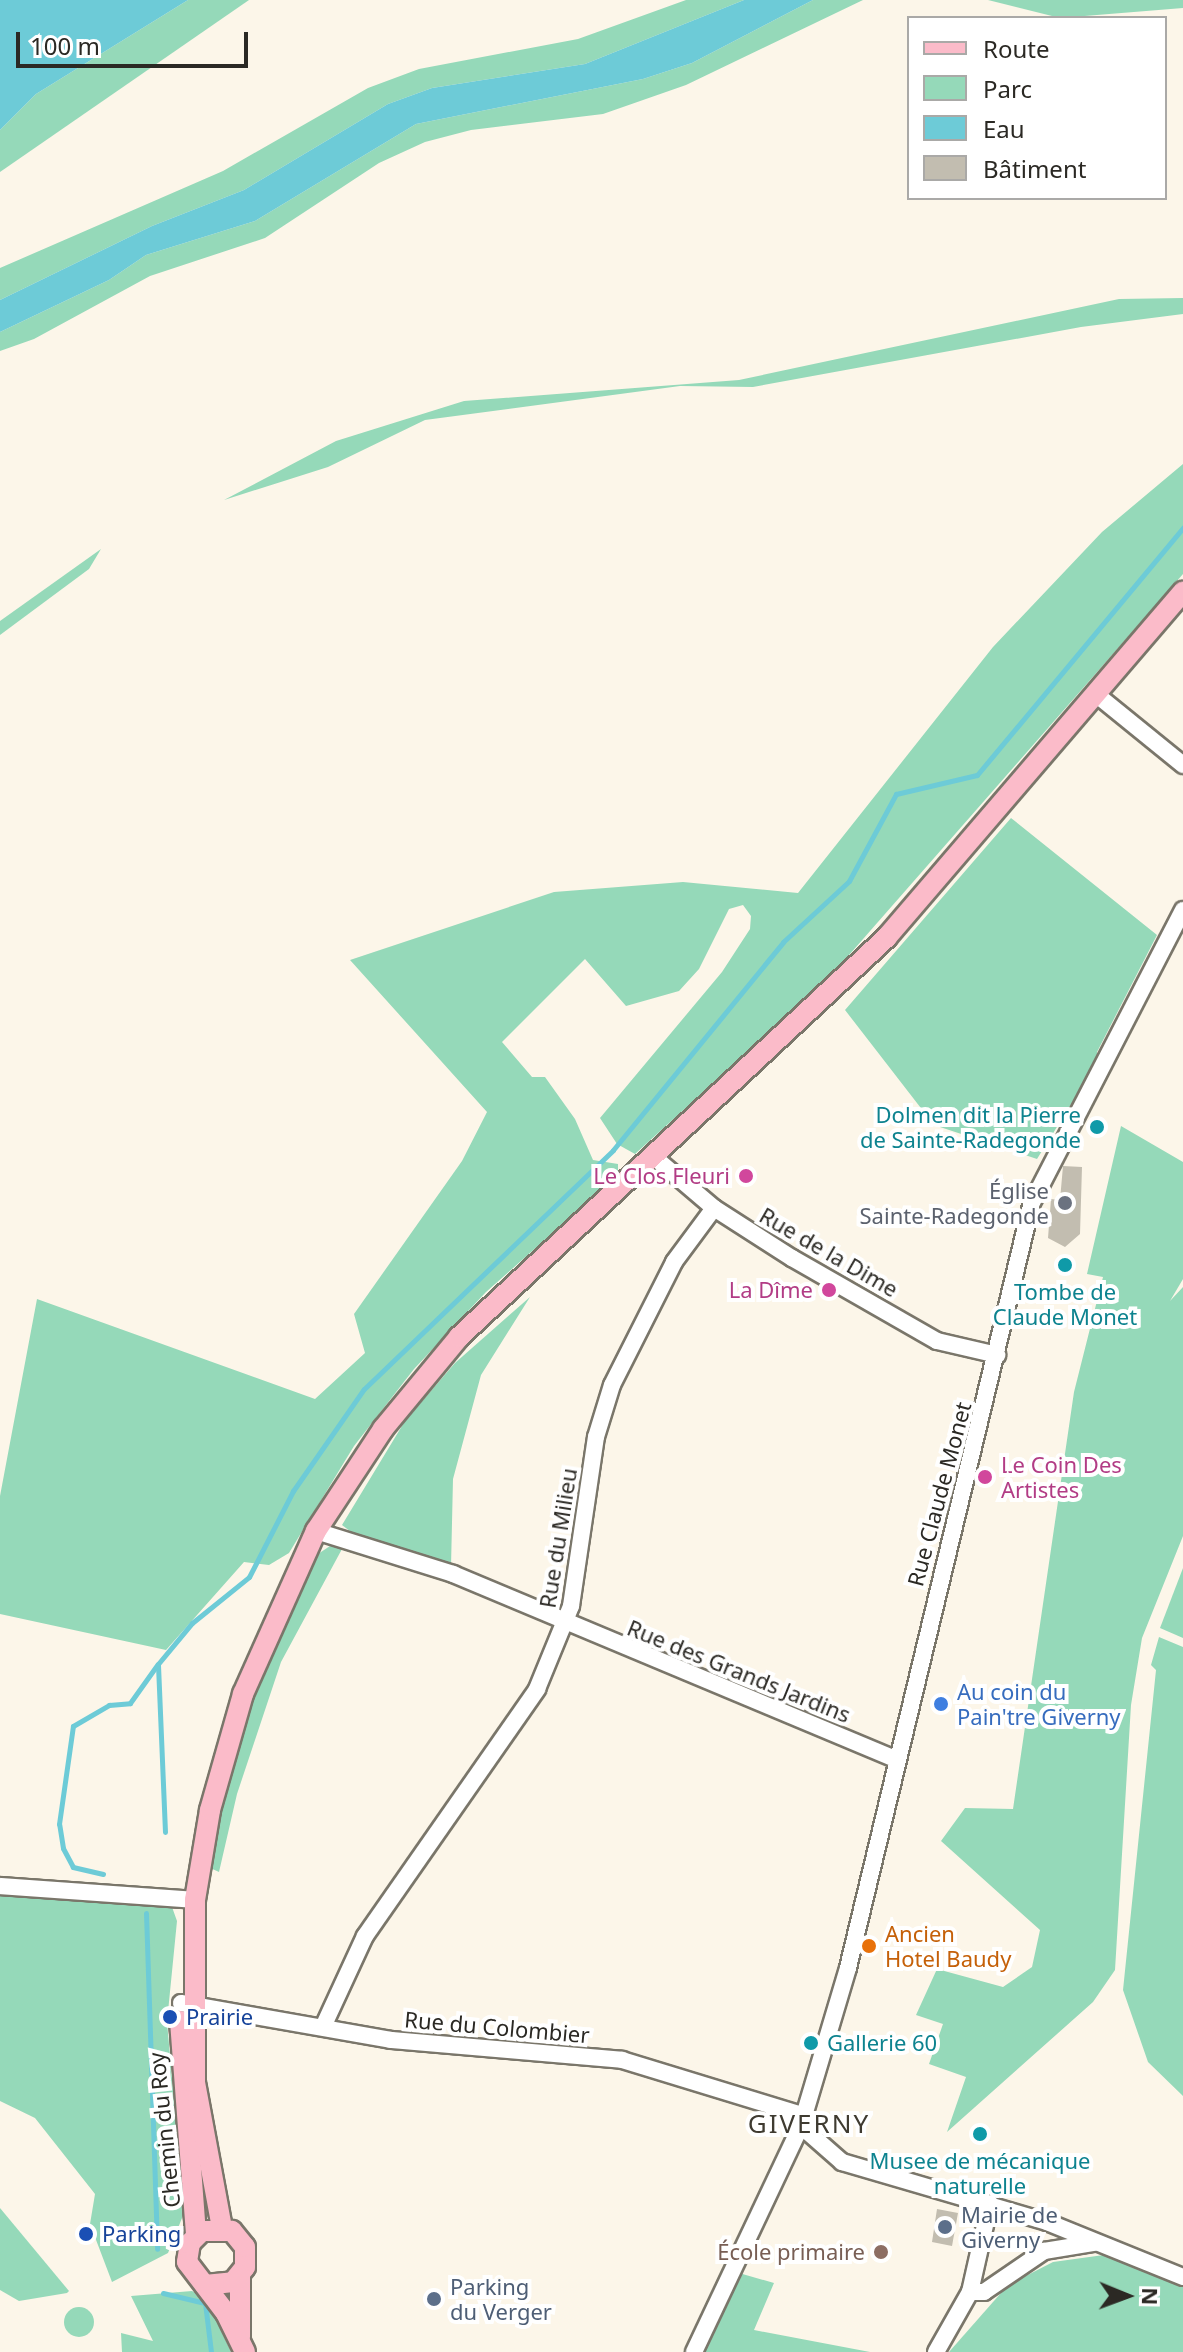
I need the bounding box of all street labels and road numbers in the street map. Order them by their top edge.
street label: Rue de la Dime [755,1202,903,1302]
street label: Rue Claude Monet [902,1399,976,1589]
street label: Rue du Milieu [534,1466,582,1610]
street label: Rue des Grands Jardins [624,1614,854,1728]
street label: Rue du Colombier [403,2006,591,2048]
street label: Chemin du Roy [143,2051,185,2209]

